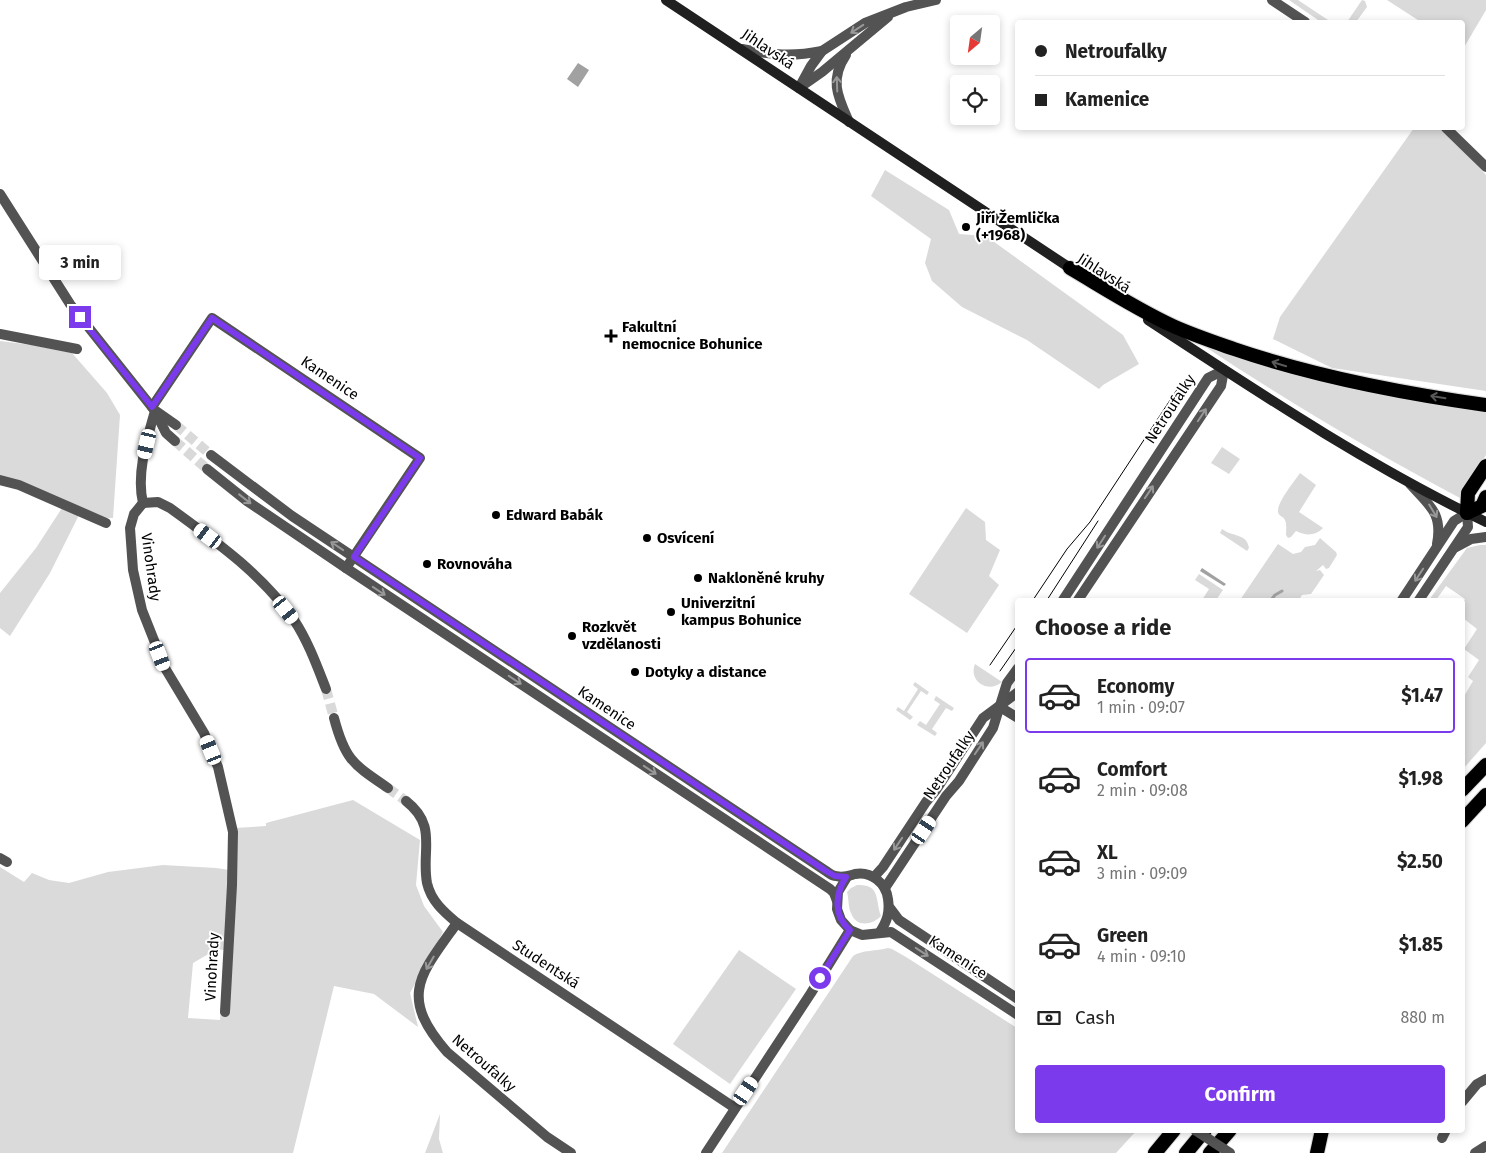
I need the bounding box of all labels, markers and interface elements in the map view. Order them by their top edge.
north arrow [950,15,1000,65]
map controls [950,15,1000,125]
one-way arrow [850,24,864,34]
street label: Jihlavská [738,25,798,73]
text: Netroufalky [1065,40,1167,63]
button: locate [950,75,1000,125]
one-way arrow [832,77,842,93]
text: Kamenice [1065,88,1149,111]
place label: Jiří Žemlička (+1968) [975,209,1060,244]
marker: Jiří Žemlička (+1968) [960,221,972,233]
callout: 3 min [39,244,121,280]
street label: Jihlavská [1074,249,1134,297]
text: 3 min [60,253,100,272]
route end [69,306,91,328]
place label: Fakultní nemocnice Bohunice [622,318,762,353]
marker: Fakultní nemocnice Bohunice [604,329,618,343]
street label: Kamenice [298,352,362,404]
one-way arrow [1271,358,1287,368]
street label: Netroufalky [1141,371,1199,447]
one-way arrow [1430,392,1446,402]
one-way arrow [1197,408,1207,422]
car [136,428,157,460]
one-way arrow [1144,486,1154,500]
one-way arrow [238,494,251,505]
one-way arrow [1428,504,1438,518]
place label: Edward Babák [506,506,603,524]
marker: Edward Babák [490,509,502,521]
car [191,521,224,551]
place label: Osvícení [657,529,715,547]
street label: Vinohrady [137,532,165,603]
marker: Osvícení [641,532,653,544]
one-way arrow [1096,535,1106,549]
one-way arrow [331,541,345,551]
place label: Rovnováha [437,555,512,573]
marker: Rovnováha [421,558,433,570]
one-way arrow [1414,567,1424,581]
place label: Nakloněné kruhy [708,569,824,587]
marker: Nakloněné kruhy [692,572,704,584]
one-way arrow [372,586,386,596]
car [270,594,301,626]
place label: Univerzitní kampus Bohunice [681,594,802,629]
marker: Univerzitní kampus Bohunice [665,606,677,618]
text: Choose a ride [1035,614,1171,641]
place label: Rozkvět vzdělanosti [581,618,661,653]
marker: Rozkvět vzdělanosti [566,630,578,642]
car [147,639,172,673]
place label: Dotyky a distance [645,663,767,681]
marker: Dotyky a distance [629,666,641,678]
icon: car [1037,673,1082,718]
text: Economy [1097,675,1174,698]
one-way arrow [507,676,521,686]
street label: Kamenice [575,682,639,734]
text: $1.47 [1401,684,1443,707]
text: 1 min · 09:07 [1097,698,1185,717]
street label: Netroufalky [919,727,979,803]
car [198,733,223,767]
one-way arrow [974,741,984,755]
icon: car [1037,756,1082,801]
text: Comfort [1097,758,1167,781]
one-way arrow [643,765,657,776]
text: $1.98 [1399,767,1443,790]
text: 2 min · 09:08 [1097,781,1188,800]
car [909,813,938,847]
one-way arrow [893,836,903,850]
icon: car [1037,839,1082,884]
text: XL [1097,841,1118,864]
text: $2.50 [1397,850,1443,873]
text: 3 min · 09:09 [1097,864,1187,883]
icon: car [1037,922,1082,967]
text: Green [1097,924,1148,947]
street label: Kamenice [925,931,991,983]
street label: Vinohrady [201,932,223,1002]
text: $1.85 [1399,933,1443,956]
street label: Studentská [509,936,583,992]
one-way arrow [915,947,929,957]
text: 4 min · 09:10 [1097,947,1186,966]
one-way arrow [424,955,434,970]
route start [809,967,831,989]
icon: cash [1035,1004,1063,1032]
text: Cash [1075,1006,1116,1029]
text: 880 m [1400,1008,1445,1027]
street label: Netroufalky [448,1030,520,1096]
button: Confirm [1035,1065,1445,1123]
car [731,1074,760,1108]

